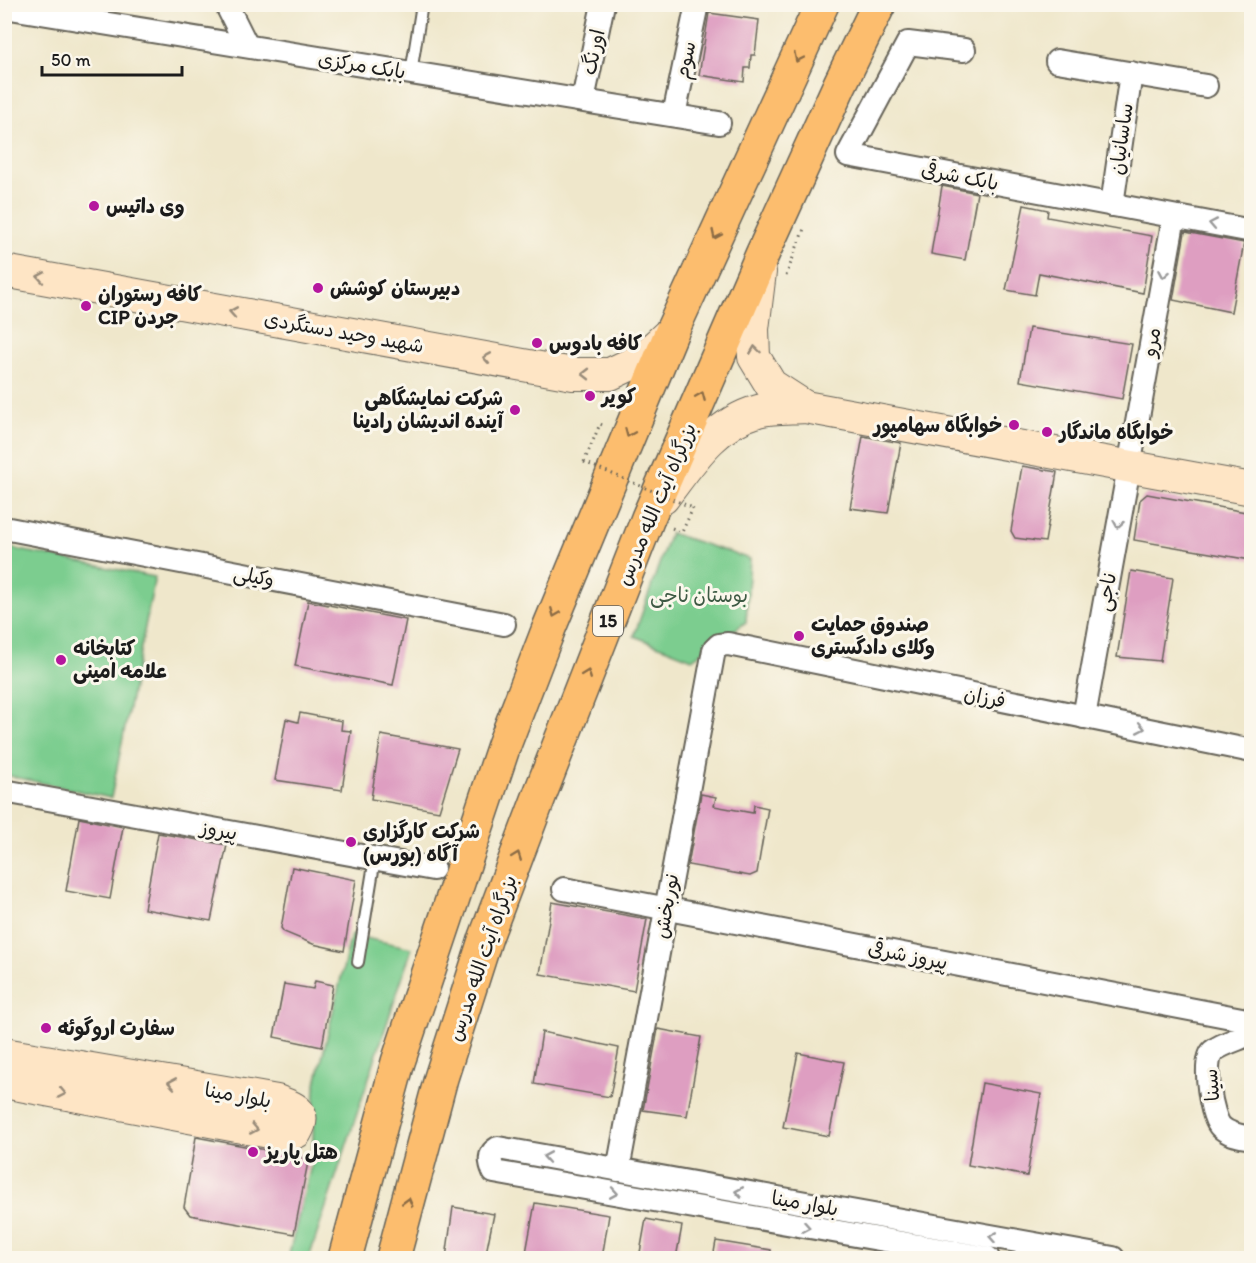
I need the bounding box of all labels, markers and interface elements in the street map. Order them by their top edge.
street label: اورنگ [576,27,610,77]
scale bar [42,39,182,77]
street label: سوم [669,39,705,82]
street label: بابک مرکزی [316,46,408,84]
text: 50 m [51,49,91,71]
one-way arrow [793,51,805,62]
street label: ساسانیان [1104,102,1138,176]
street label: بابک شرقی [919,156,1001,195]
place label: وی داتیس [106,194,185,219]
marker: وی داتیس [87,199,101,213]
one-way arrow [1208,218,1218,231]
one-way arrow [712,228,724,239]
one-way arrow [1158,270,1170,279]
one-way arrow [37,271,47,284]
place label: دبیرستان کوشش [330,276,460,301]
marker: دبیرستان کوشش [311,281,325,295]
place label: كافه رستوران CIP جردن [98,282,202,329]
marker: كافه رستوران CIP جردن [79,299,93,313]
one-way arrow [229,306,239,319]
street label: شهید وحید دستگردی [262,306,426,358]
street label: مرو [1136,326,1165,360]
place label: کافه بادوس [549,331,642,356]
marker: کافه بادوس [530,336,544,350]
one-way arrow [749,345,761,355]
one-way arrow [483,352,493,365]
one-way arrow [581,368,590,380]
place label: کویر [600,384,636,409]
place label: شرکت نمایشگاهی آینده اندیشان رادینا [353,386,505,433]
marker: کویر [583,389,597,403]
one-way arrow [694,392,706,403]
marker: شرکت نمایشگاهی آینده اندیشان رادینا [508,403,522,417]
place label: خوابگاه سهامپور [872,413,1002,439]
marker: خوابگاه سهامپور [1007,418,1021,432]
street label: بزرگراه آیت الله مدرس [611,419,701,589]
place label: خوابگاه ماندگار [1058,420,1173,445]
marker: خوابگاه ماندگار [1040,425,1054,439]
one-way arrow [624,426,636,437]
one-way arrow [1113,519,1125,529]
street label: وكيلی [231,560,277,593]
street label: ناجی [1091,571,1122,613]
park label: بوستان ناجی [650,583,748,608]
road number: 15 [593,606,623,636]
one-way arrow [550,607,562,618]
place label: صندوق حمایت وکلای دادگستری [811,612,935,660]
marker: صندوق حمایت وکلای دادگستری [792,629,806,643]
place label: کتابخانه علامه امینی [73,636,168,684]
marker: کتابخانه علامه امینی [54,653,68,667]
one-way arrow [580,669,592,680]
street label: فرزان [962,681,1008,713]
one-way arrow [1136,721,1146,734]
street label: پیروز [197,815,239,846]
place label: شرکت کارگزاری آگاه (بورس) [363,819,480,867]
marker: شرکت کارگزاری آگاه (بورس) [344,835,358,849]
one-way arrow [509,851,522,862]
street label: بزرگراه آیت الله مدرس [442,872,522,1044]
street label: نوربخش [648,872,684,940]
street label: پیروز شرقی [866,935,950,975]
place label: سفارت اروگوئه [58,1016,175,1042]
marker: سفارت اروگوئه [39,1021,53,1035]
street label: سینا [1198,1068,1224,1102]
one-way arrow [168,1077,178,1090]
street label: بلوار مینا [203,1077,273,1113]
one-way arrow [57,1086,67,1099]
one-way arrow [248,1122,258,1135]
place label: هتل پاریز [263,1140,338,1165]
marker: هتل پاریز [246,1145,260,1159]
one-way arrow [543,1151,553,1164]
street label: بلوار مینا [770,1185,840,1221]
one-way arrow [608,1186,618,1199]
one-way arrow [735,1186,744,1198]
one-way arrow [401,1197,413,1208]
one-way arrow [801,1220,810,1232]
one-way arrow [989,1231,999,1244]

